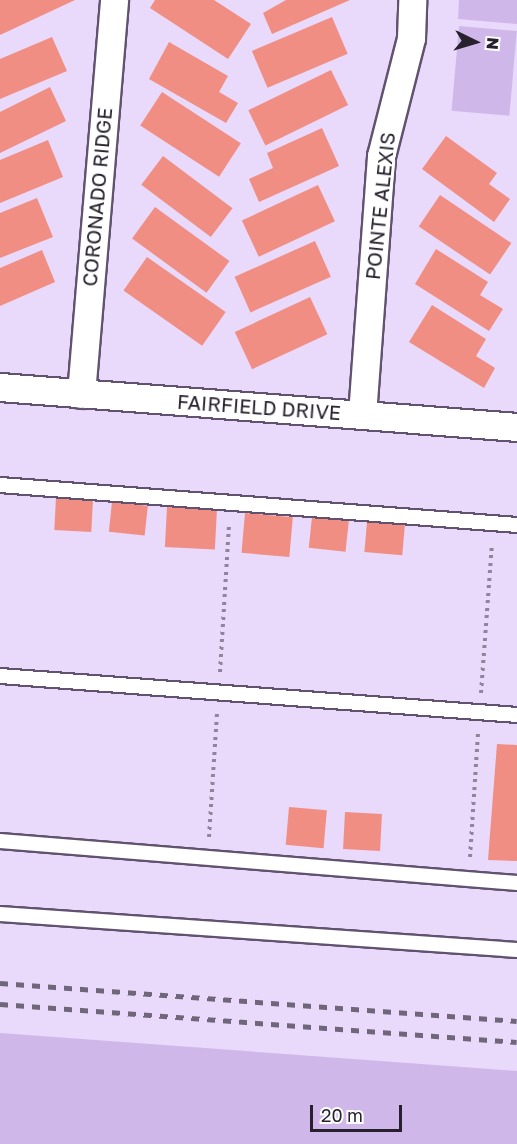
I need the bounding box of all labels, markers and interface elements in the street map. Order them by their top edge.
north arrow [445,12,505,72]
text: N [482,37,503,50]
street label: CORONADO RIDGE [77,107,117,287]
street label: POINTE ALEXIS [360,131,400,281]
street label: FAIRFIELD DRIVE [176,389,342,425]
scale bar [313,1093,404,1131]
text: 20 m [321,1104,363,1126]

